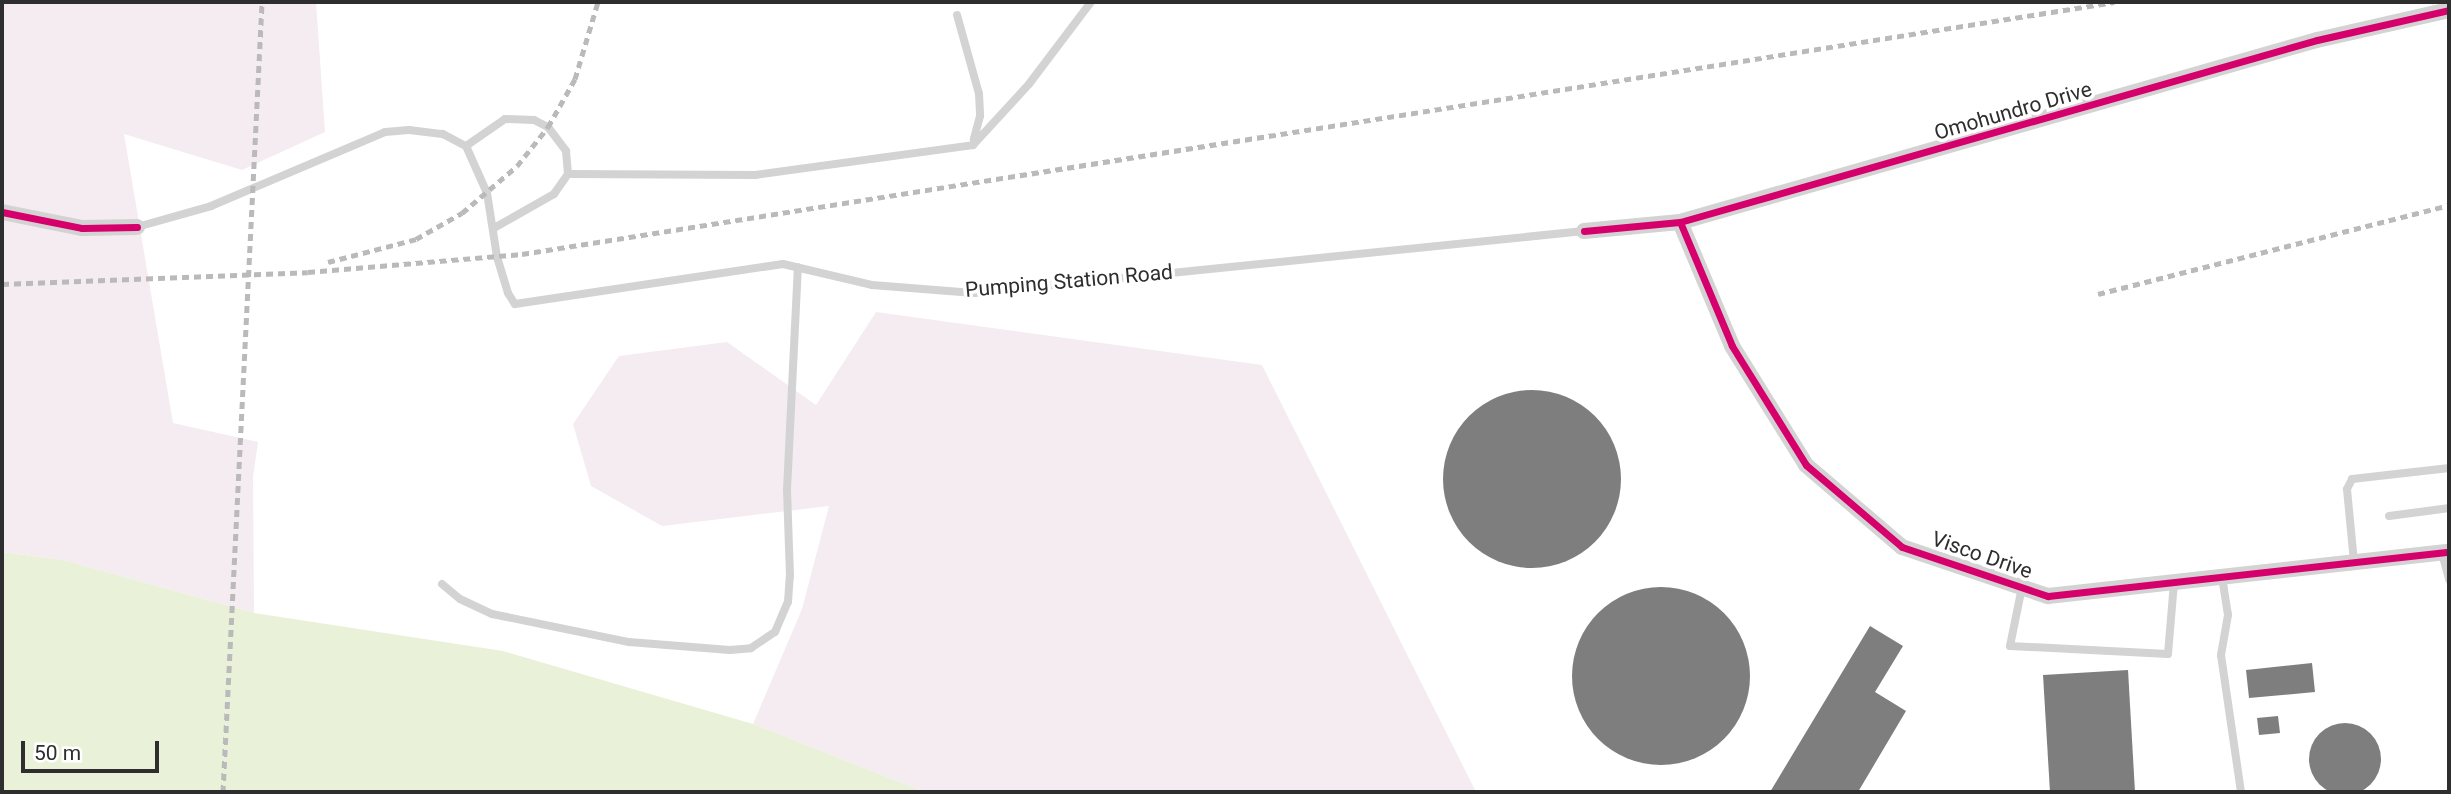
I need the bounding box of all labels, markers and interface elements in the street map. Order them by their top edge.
street label: Omohundro Drive [1931,76,2095,146]
street label: Pumping Station Road [964,259,1174,303]
street label: Visco Drive [1928,526,2036,584]
scale bar [24,728,163,772]
text: 50 m [34,741,81,765]

